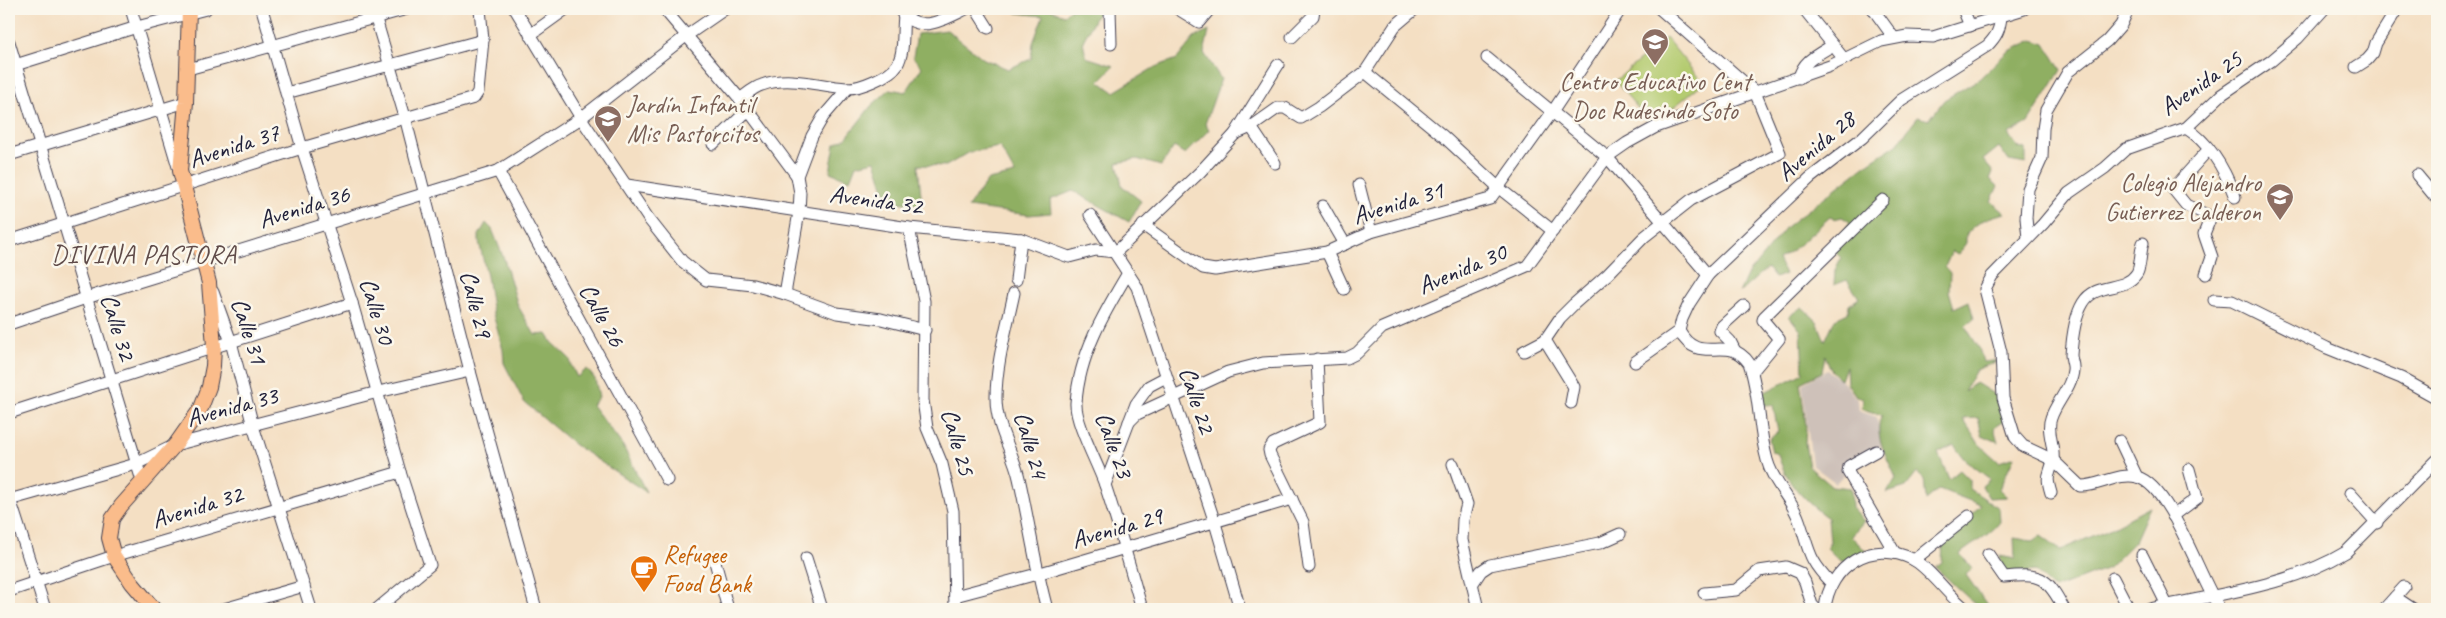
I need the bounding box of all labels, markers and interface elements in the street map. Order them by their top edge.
school or university icon: Centro Educativo Cent Doc Rudesindo Soto [1640,27,1670,66]
street label: Avenida 25 [2154,42,2250,123]
place label: Centro Educativo Cent Doc Rudesindo Soto [1560,66,1754,127]
place label: Jardín Infantil Mis Pastorcitos [626,89,761,150]
street label: Avenida 28 [1770,102,1864,188]
school or university icon: Jardín Infantil Mis Pastorcitos [593,104,623,143]
street label: Avenida 37 [185,116,285,176]
place label: Colegio Alejandro Gutierrez Calderon [2105,167,2262,228]
street label: Avenida 31 [1349,174,1449,232]
street label: Avenida 36 [255,178,354,236]
street label: Avenida 32 [828,178,926,223]
school or university icon: Colegio Alejandro Gutierrez Calderon [2265,182,2295,221]
street label: Avenida 30 [1413,235,1513,302]
district label: DIVINA PASTORA [51,238,238,271]
street label: Calle 29 [452,267,500,342]
street label: Calle 30 [352,274,403,350]
street label: Calle 26 [572,278,633,353]
street label: Calle 32 [93,290,144,366]
street label: Calle 31 [223,294,275,370]
street label: Calle 22 [1171,363,1223,439]
street label: Avenida 33 [183,379,283,435]
street label: Calle 25 [933,405,983,481]
street label: Calle 24 [1006,408,1056,485]
street label: Calle 23 [1087,408,1141,484]
street label: Avenida 32 [148,478,248,536]
street label: Avenida 29 [1068,499,1168,556]
place label: Refugee Food Bank [663,539,753,600]
cafe icon: Refugee Food Bank [629,554,659,593]

